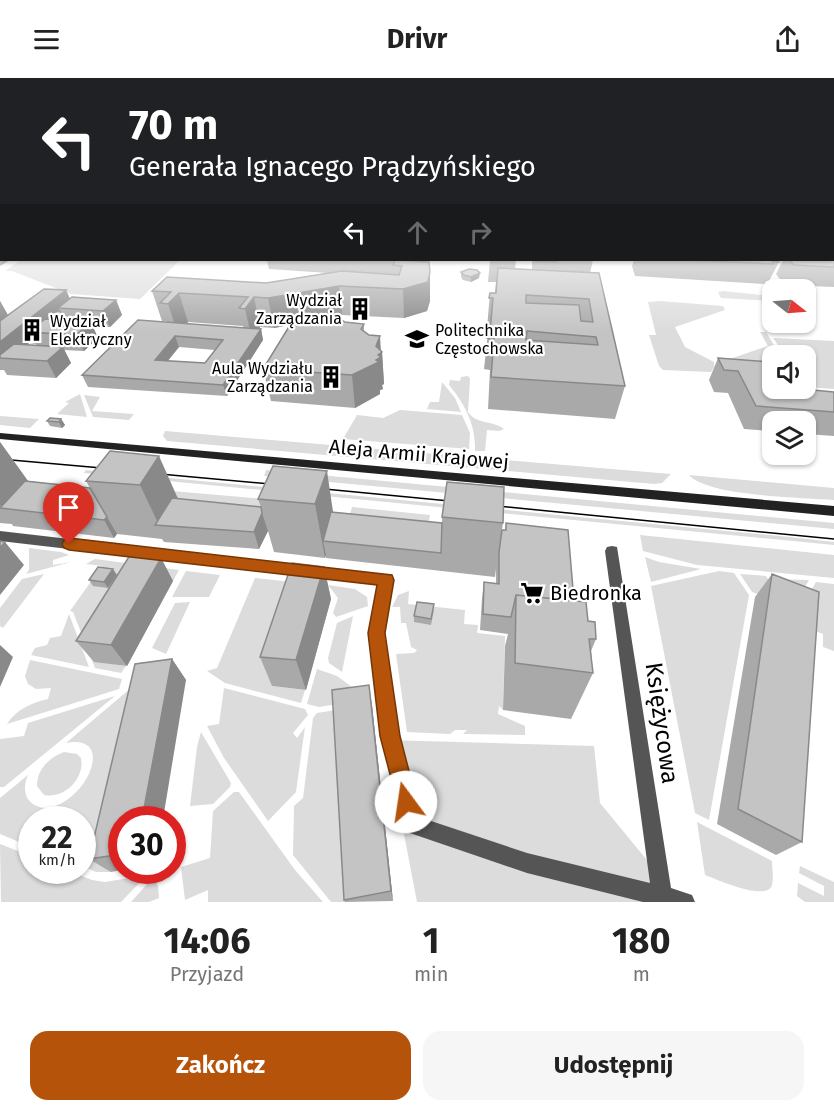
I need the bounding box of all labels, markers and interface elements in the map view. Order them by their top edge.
icon: menu [30,23,63,56]
text: Drivr [387,23,447,55]
icon: share [771,23,804,56]
text: 70 m [129,100,218,150]
icon: left [30,102,108,180]
text: Generała Ignacego Prądzyńskiego [129,151,536,183]
icon: left [338,216,371,249]
icon: ahead [401,216,434,249]
icon: right [464,216,497,249]
north arrow [762,279,816,333]
map controls [762,279,816,465]
place label: Wydział Zarządzania [256,291,342,329]
building icon: Wydział Zarządzania [347,296,373,322]
place label: Wydział Elektryczny [50,312,132,349]
building icon: Wydział Elektryczny [19,317,45,343]
place label: Politechnika Częstochowska [435,321,544,358]
school or university icon: Politechnika Częstochowska [404,326,430,352]
button: sound [762,345,816,399]
place label: Aula Wydziału Zarządzania [212,359,313,397]
building icon: Aula Wydziału Zarządzania [318,364,344,390]
button: layers [762,411,816,465]
street label: Aleja Armii Krajowej [328,434,510,474]
pin [43,482,94,544]
icon: arrive [52,491,85,524]
supermarket icon: Biedronka [519,580,545,606]
place label: Biedronka [550,581,642,605]
street label: Księżycowa [640,661,684,785]
position arrow [374,770,438,834]
speed limit sign: 30 [108,806,186,884]
text: 22 [41,820,73,856]
text: km/h [38,851,76,869]
text: 14:06 [163,919,251,963]
text: 1 [423,919,440,963]
text: 180 [612,919,671,963]
text: Przyjazd [170,962,244,986]
text: min [414,962,448,986]
text: m [633,962,650,986]
button: Zakończ [30,1031,411,1100]
button: Udostępnij [423,1031,804,1100]

